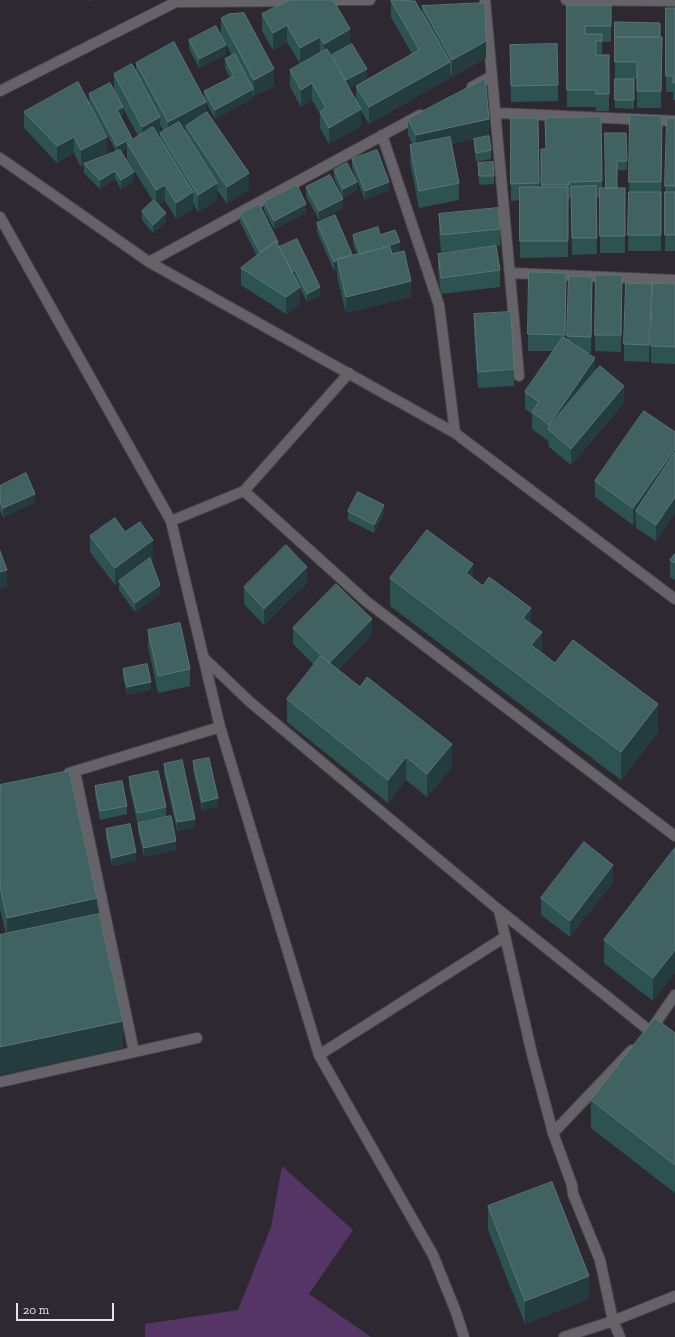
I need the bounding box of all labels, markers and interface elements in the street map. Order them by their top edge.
scale bar [18,1295,116,1321]
text: 20 m [23,1303,49,1317]

